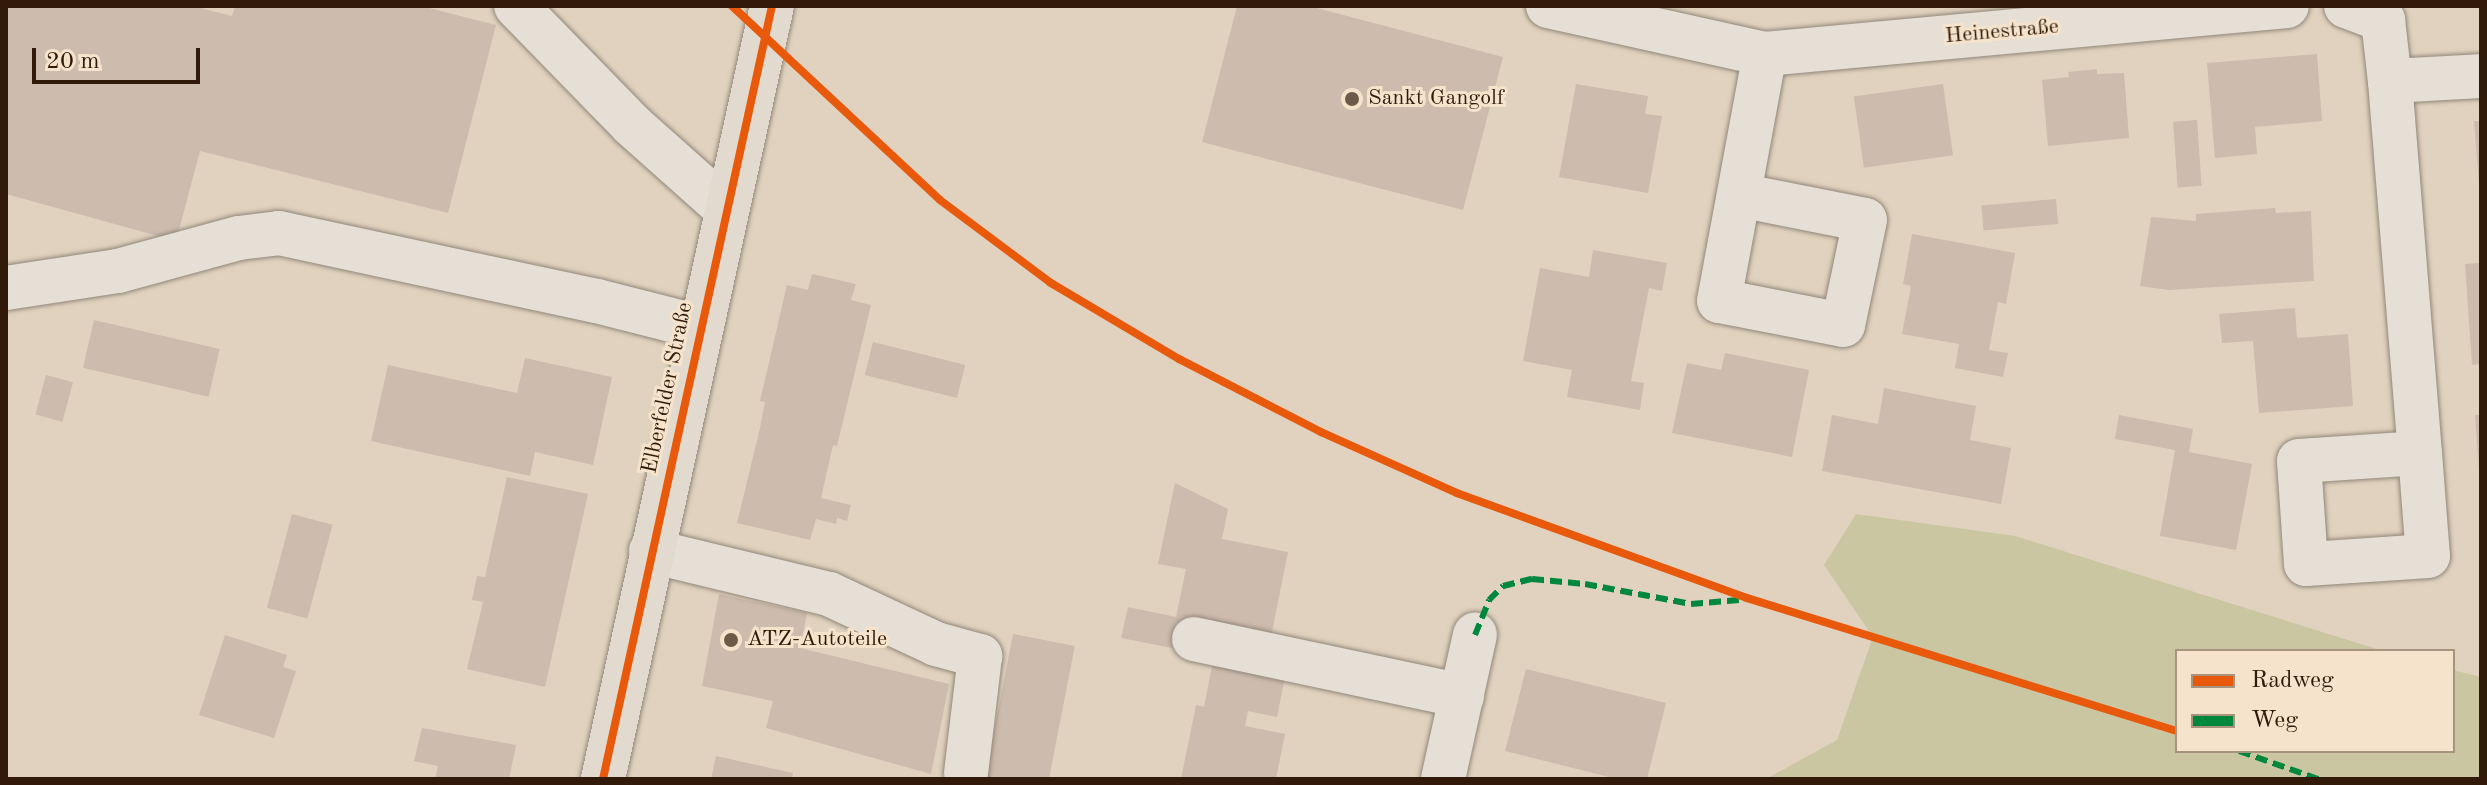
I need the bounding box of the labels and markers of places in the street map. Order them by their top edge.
place label: Sankt Gangolf [1368,86,1504,112]
marker: Sankt Gangolf [1343,90,1361,108]
place label: ATZ-Autoteile [747,627,887,653]
marker: ATZ-Autoteile [722,631,740,649]

